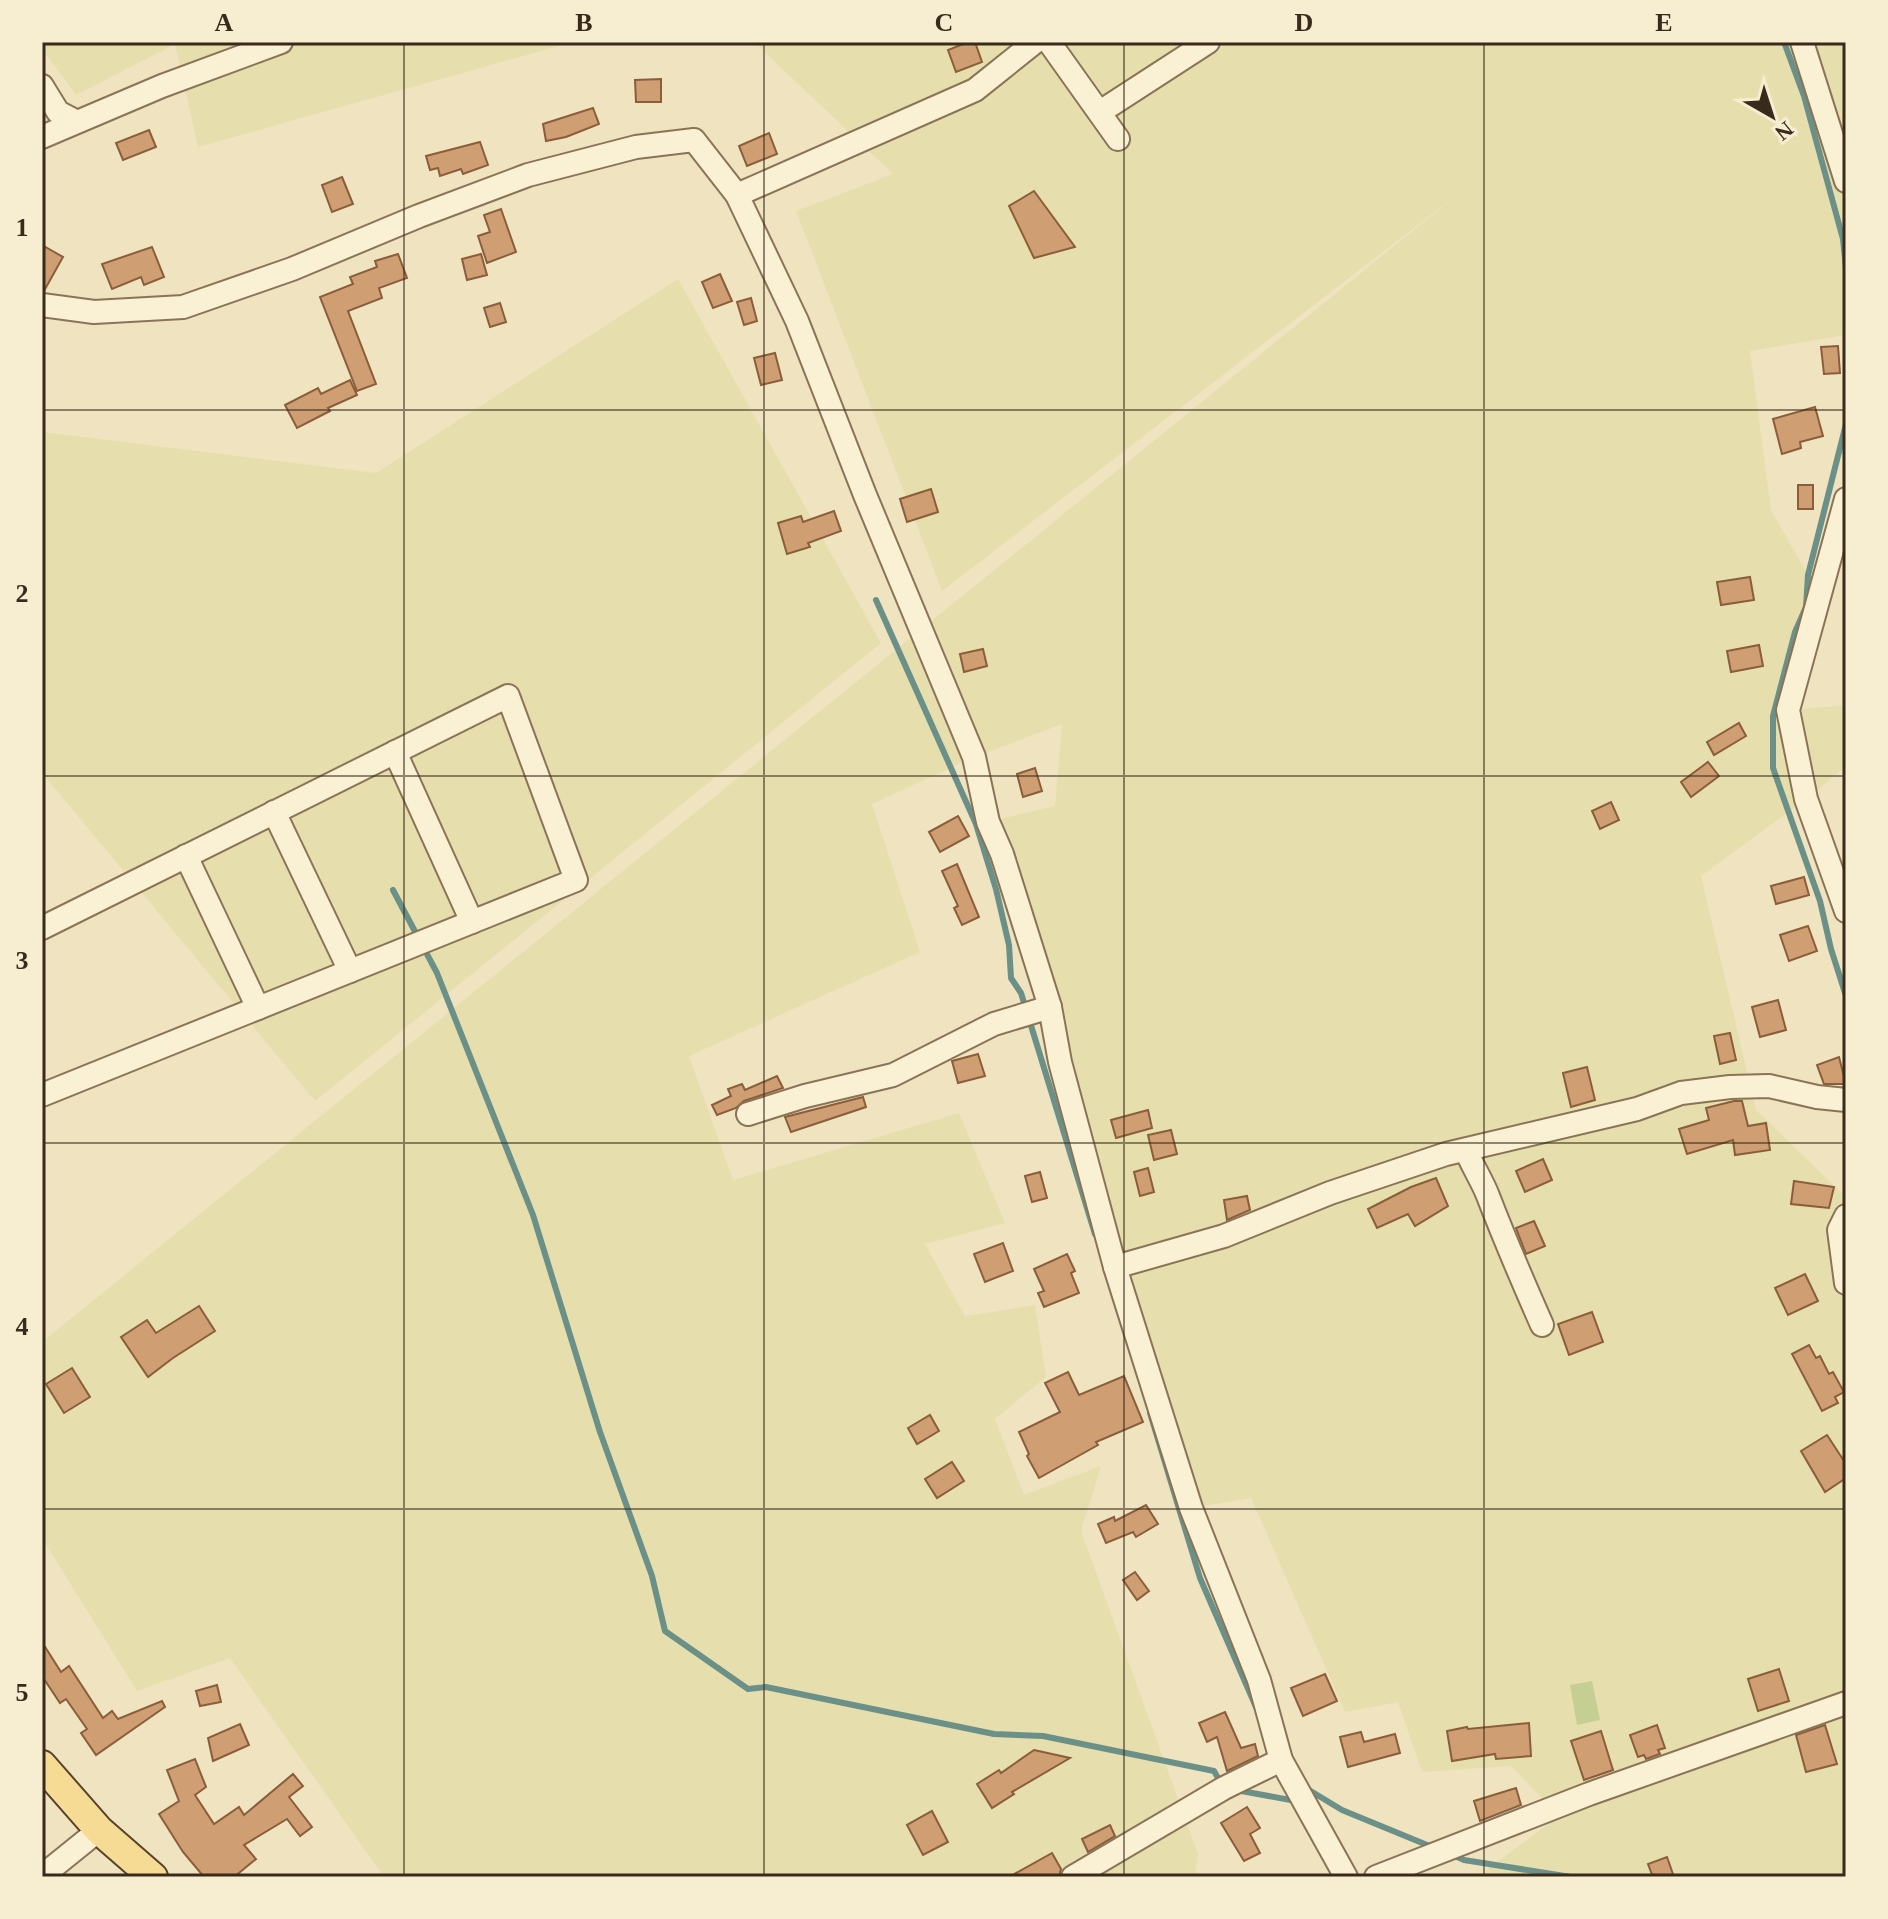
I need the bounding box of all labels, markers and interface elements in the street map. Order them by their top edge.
text: A [215,8,234,37]
text: B [575,8,593,37]
text: C [935,8,953,37]
text: D [1295,8,1313,37]
text: E [1655,8,1673,37]
north arrow [1732,76,1812,156]
text: N [1770,116,1798,146]
text: 1 [16,213,29,242]
text: 2 [16,579,29,608]
text: 3 [16,946,29,975]
text: 4 [16,1312,29,1341]
text: 5 [16,1678,29,1707]

